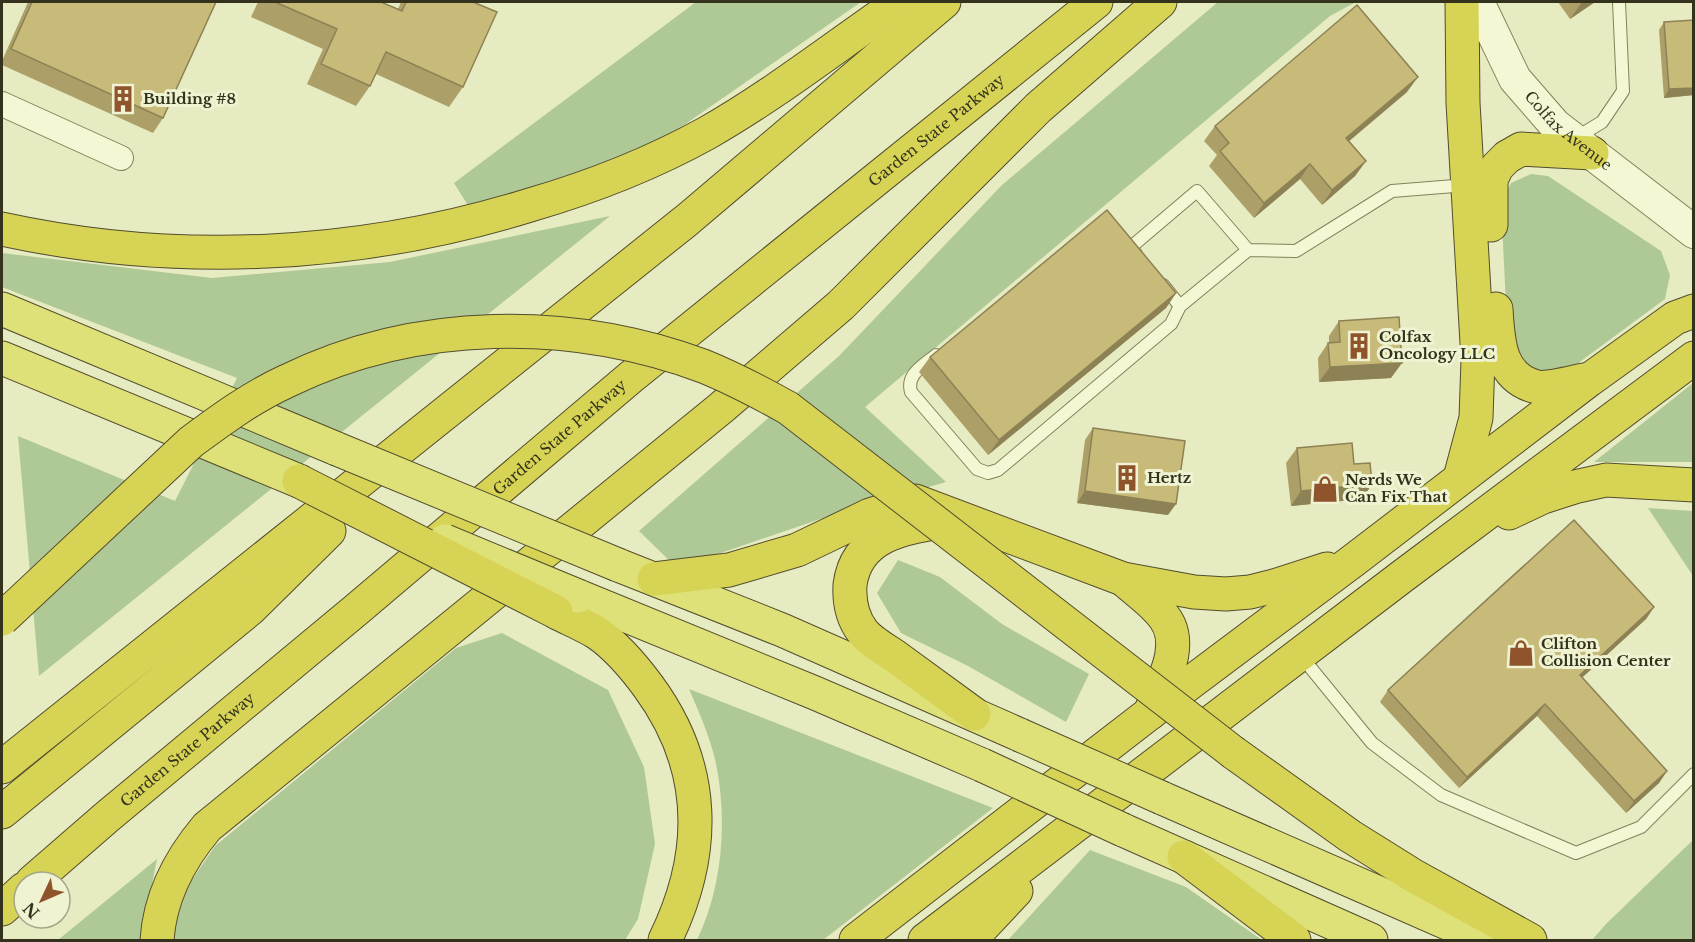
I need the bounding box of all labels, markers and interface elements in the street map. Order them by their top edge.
street label: Garden State Parkway [864,69,1008,191]
building icon: Building #8 [108,84,138,114]
street label: Colfax Avenue [1521,87,1616,174]
place label: Building #8 [143,89,236,108]
place label: Colfax Oncology LLC [1379,327,1495,363]
building icon: Colfax Oncology LLC [1344,331,1374,361]
street label: Garden State Parkway [489,375,630,499]
building icon: Hertz [1112,463,1142,493]
place label: Hertz [1147,468,1191,487]
place label: Nerds We Can Fix That [1345,470,1447,506]
shop icon: Nerds We Can Fix That [1310,474,1340,504]
place label: Clifton Collision Center [1541,634,1671,670]
shop icon: Clifton Collision Center [1506,638,1536,668]
street label: Garden State Parkway [116,688,259,811]
north arrow [12,870,72,930]
text: N [19,898,44,923]

